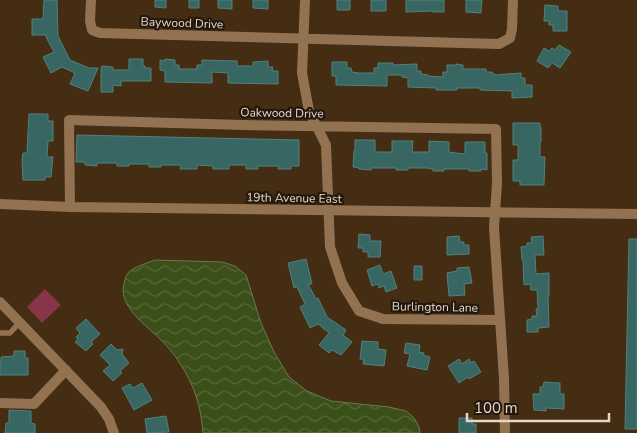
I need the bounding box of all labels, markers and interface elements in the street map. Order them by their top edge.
street label: Baywood Drive [140,14,224,32]
street label: Oakwood Drive [240,104,324,122]
street label: 19th Avenue East [246,189,343,207]
street label: Burlington Lane [392,298,478,316]
scale bar [467,390,610,422]
text: 100 m [474,398,518,418]

